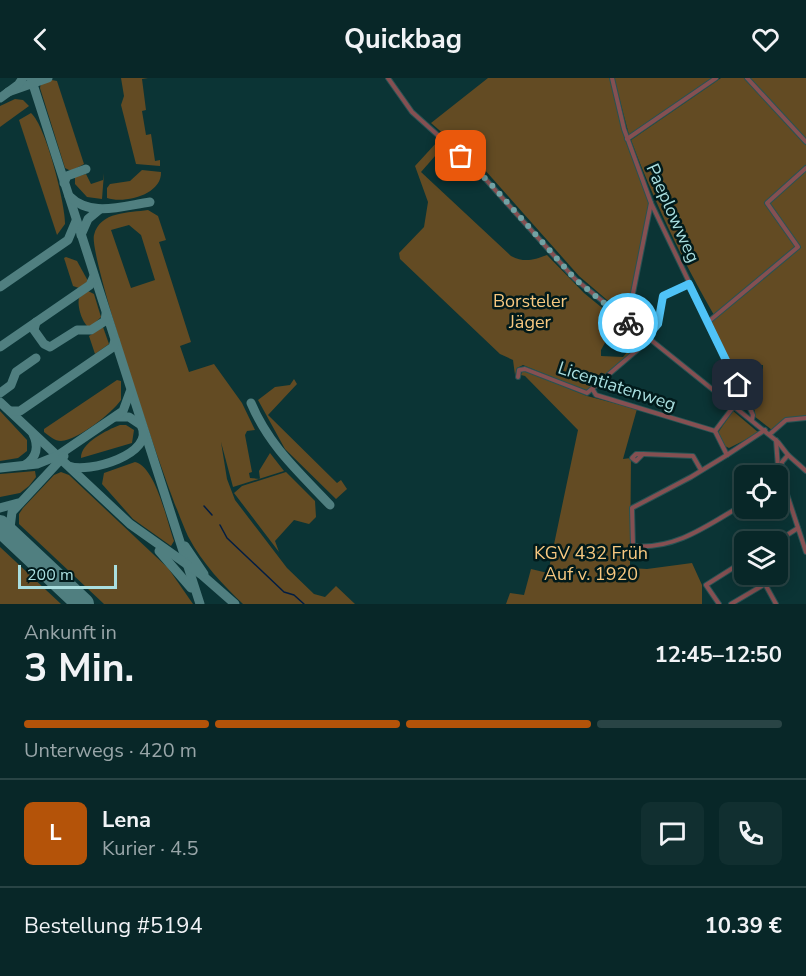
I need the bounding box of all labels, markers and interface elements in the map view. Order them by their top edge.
text: Quickbag [344,21,462,58]
icon: back [24,23,57,56]
icon: heart [749,23,782,56]
pin [435,130,486,181]
icon: bag [444,139,477,172]
street label: Paeplowweg [640,160,706,266]
park label: Borsteler Jäger [493,289,568,334]
courier [598,293,658,353]
icon: bike [612,307,645,340]
street label: Licentiatenweg [555,356,679,416]
pin [712,359,763,410]
icon: home [721,368,754,401]
map controls [734,465,788,585]
button: locate [734,465,788,519]
button: layers [734,531,788,585]
park label: KGV 432 Früh Auf v. 1920 [534,541,648,586]
scale bar [18,562,117,589]
text: 200 m [27,564,74,586]
text: Ankunft in [24,619,117,646]
text: 12:45–12:50 [654,640,782,670]
text: 3 Min. [24,642,134,695]
text: Unterwegs · 420 m [24,737,197,764]
button: chat [641,802,704,865]
button: phone [719,802,782,865]
text: Lena [102,805,151,835]
text: L [49,818,62,848]
text: Kurier · 4.5 [102,835,199,862]
text: Bestellung #5194 [24,911,203,941]
text: 10.39 € [705,911,782,941]

